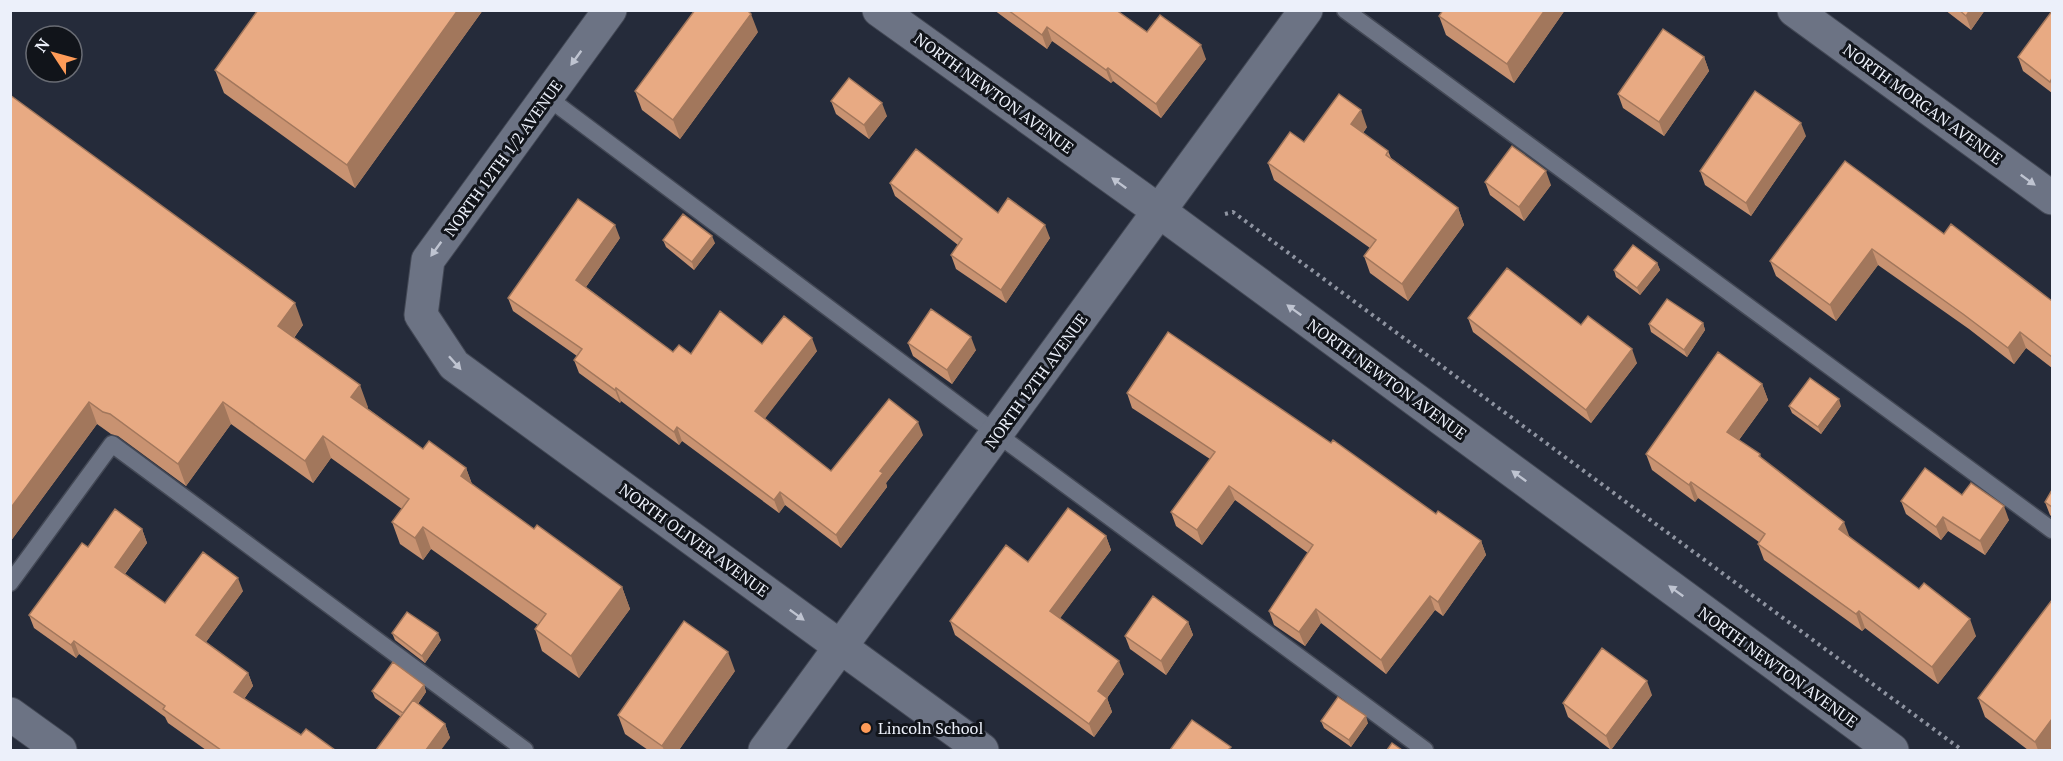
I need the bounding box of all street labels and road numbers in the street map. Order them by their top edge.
street label: NORTH NEWTON AVENUE [910,28,1078,158]
street label: NORTH MORGAN AVENUE [1839,39,2007,169]
street label: NORTH 12TH 1/2 AVENUE [439,75,567,241]
street label: NORTH 12TH AVENUE [980,309,1092,453]
street label: NORTH NEWTON AVENUE [1303,314,1471,444]
street label: NORTH OLIVER AVENUE [615,478,773,602]
street label: NORTH NEWTON AVENUE [1694,602,1862,732]

